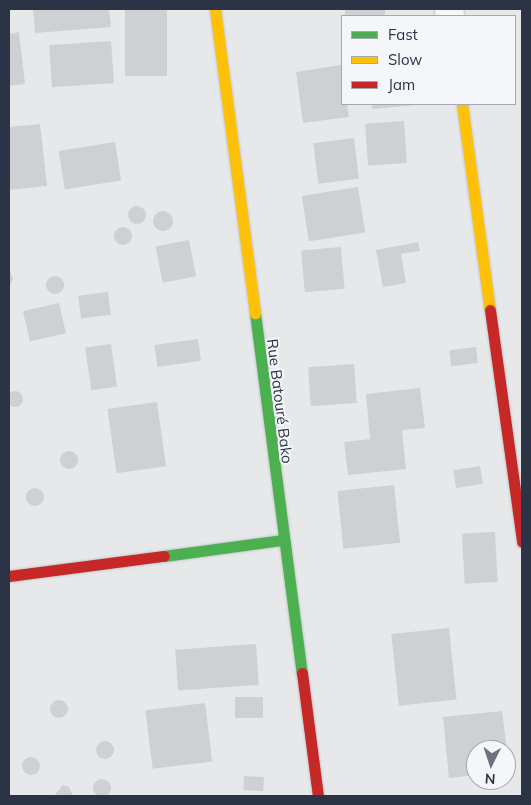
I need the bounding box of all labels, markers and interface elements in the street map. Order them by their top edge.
legend [341,15,516,105]
text: Fast [388,25,418,44]
text: Slow [388,50,422,69]
text: Jam [388,75,415,94]
street label: Rue Batouré Bako [263,338,297,464]
north arrow [466,740,516,790]
text: N [484,770,496,788]

